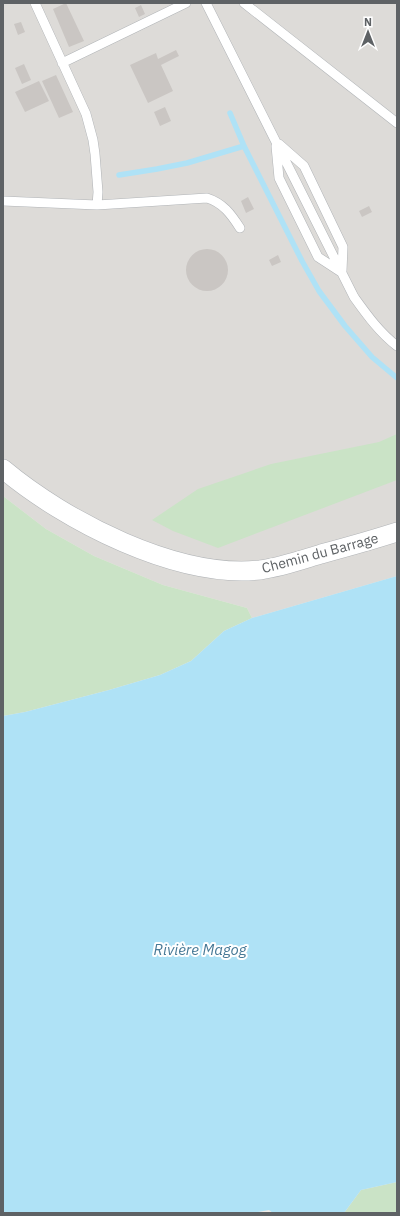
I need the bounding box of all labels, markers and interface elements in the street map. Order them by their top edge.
north arrow [348,12,388,52]
text: N [364,15,372,29]
street label: Chemin du Barrage [260,529,381,577]
water label: Rivière Magog [154,940,248,959]

